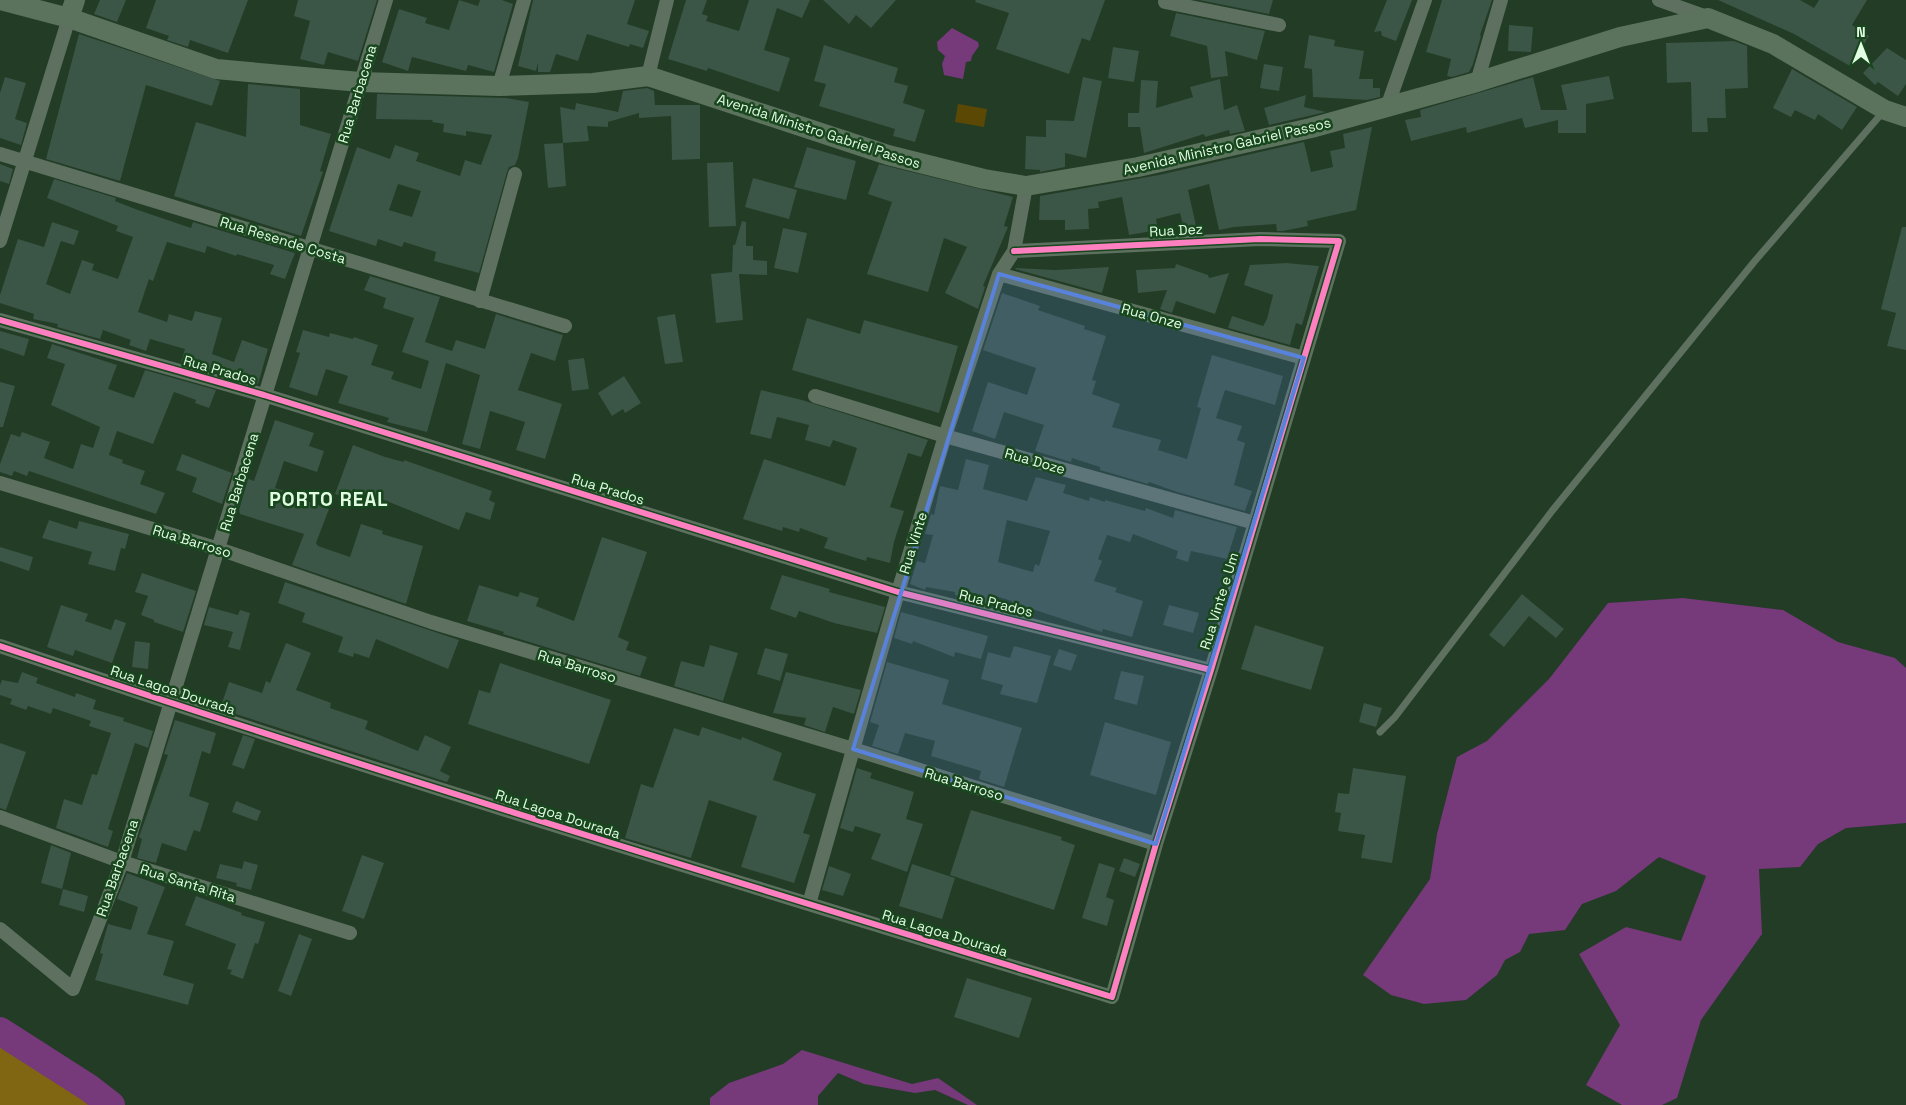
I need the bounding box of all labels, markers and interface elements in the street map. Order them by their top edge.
north arrow [1836,20,1886,70]
text: N [1856,23,1866,41]
street label: Rua Barbacena [334,43,380,145]
street label: Avenida Ministro Gabriel Passos [715,90,923,172]
street label: Avenida Ministro Gabriel Passos [1121,113,1333,179]
street label: Rua Resende Costa [218,212,348,268]
street label: Rua Dez [1149,220,1203,240]
street label: Rua Onze [1120,299,1184,333]
street label: Rua Prados [181,351,259,389]
street label: Rua Barbacena [216,431,262,533]
street label: Rua Doze [1003,444,1067,478]
street label: Rua Prados [569,469,647,509]
district label: PORTO REAL [269,487,389,512]
street label: Rua Vinte [895,510,931,576]
street label: Rua Barroso [150,521,234,561]
street label: Rua Vinte e Um [1196,550,1242,652]
street label: Rua Prados [957,585,1035,621]
street label: Rua Barroso [535,646,619,686]
street label: Rua Lagoa Dourada [108,661,238,719]
street label: Rua Barroso [922,764,1006,804]
street label: Rua Lagoa Dourada [493,785,623,843]
street label: Rua Barbacena [92,817,142,919]
street label: Rua Santa Rita [138,860,238,906]
street label: Rua Lagoa Dourada [880,905,1010,961]

